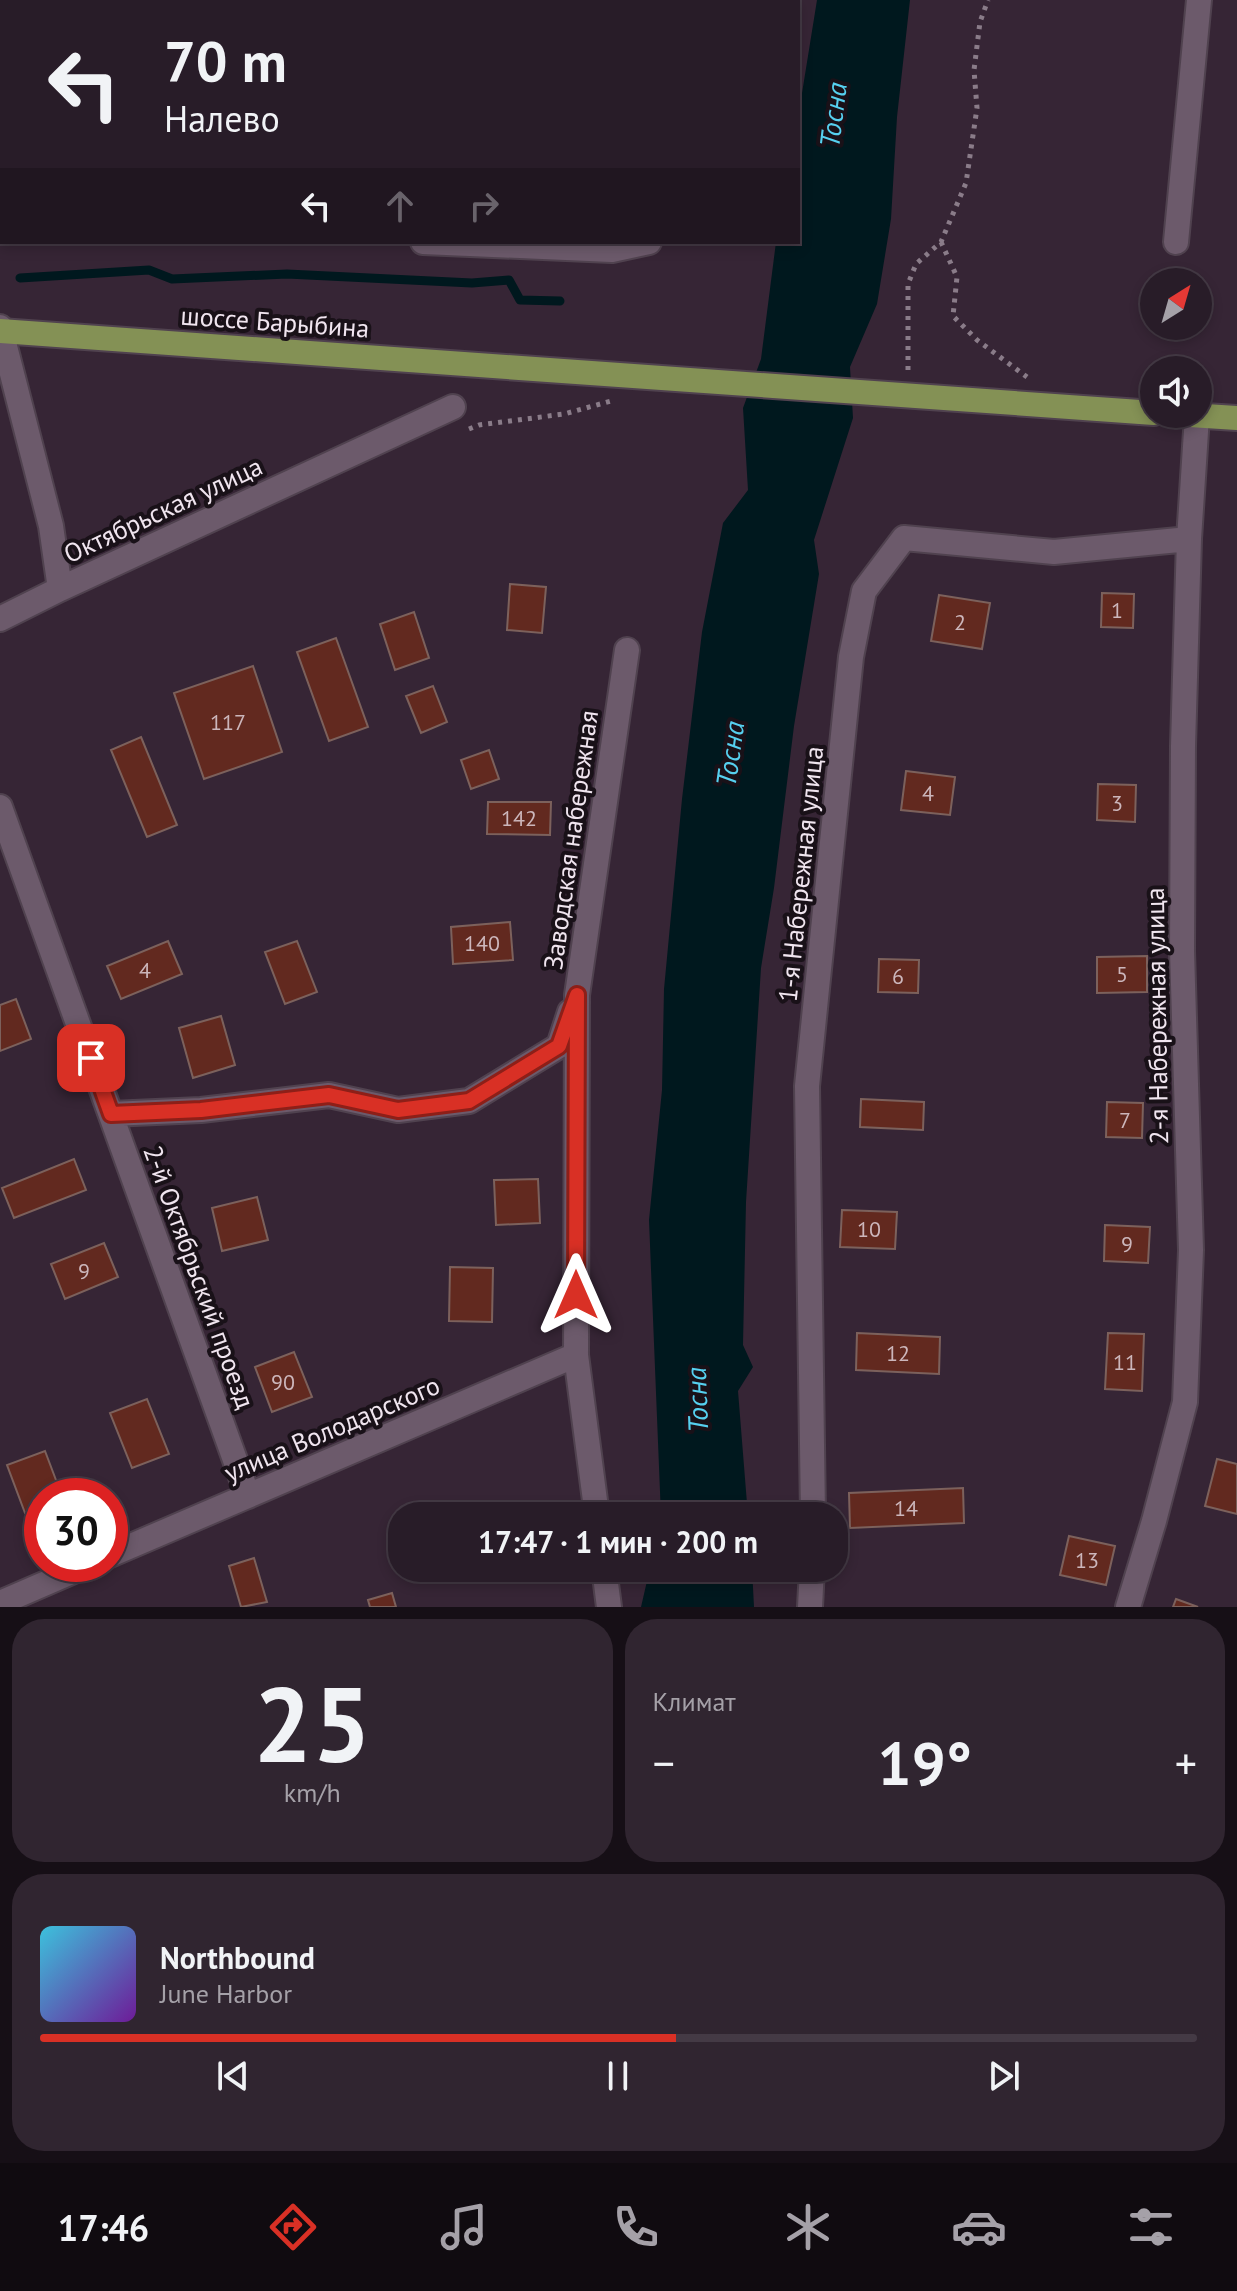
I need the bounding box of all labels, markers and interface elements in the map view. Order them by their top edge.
text: 70 m [164,25,287,97]
icon: left [32,32,136,136]
water label: Тосна [810,80,855,150]
text: Налево [164,95,280,142]
icon: left [294,184,338,228]
icon: ahead [378,184,422,228]
icon: right [462,184,506,228]
north arrow [1140,268,1212,340]
map controls [1140,268,1212,428]
street label: шоссе Барыбина [180,298,370,345]
button: sound [1140,356,1212,428]
street label: Октябрьская улица [58,449,267,570]
house number: 1 [1111,596,1123,624]
house number: 2 [954,608,966,636]
house number: 117 [210,708,246,736]
street label: Заводская набережная [536,708,605,972]
water label: Тосна [707,718,752,789]
street label: 1-я Набережная улица [771,744,830,1003]
house number: 4 [922,779,934,807]
house number: 3 [1111,789,1123,817]
house number: 142 [501,804,537,832]
street label: 2-я Набережная улица [1138,887,1175,1145]
house number: 140 [464,929,500,957]
house number: 4 [139,956,151,984]
house number: 5 [1116,960,1128,988]
house number: 6 [892,962,904,990]
pin [57,1024,125,1092]
icon: arrive [69,1036,113,1080]
house number: 7 [1119,1106,1131,1134]
street label: 2-й Октябрьский проезд [137,1141,262,1413]
house number: 10 [857,1215,881,1243]
house number: 9 [1121,1230,1133,1258]
position arrow [534,1253,618,1337]
house number: 9 [78,1257,90,1285]
house number: 12 [886,1339,910,1367]
house number: 11 [1113,1348,1137,1376]
water label: Тосна [677,1366,716,1434]
street label: улица Володарского [219,1368,445,1489]
house number: 90 [271,1368,295,1396]
speed limit sign: 30 [24,1478,128,1582]
house number: 14 [894,1494,918,1522]
text: 17:47 · 1 мин · 200 m [478,1522,758,1561]
house number: 13 [1075,1546,1099,1574]
text: 25 [253,1656,371,1791]
text: Климат [653,1685,736,1718]
text: 19° [878,1724,972,1802]
text: − [653,1734,675,1791]
text: + [1175,1734,1197,1791]
text: km/h [284,1776,341,1809]
text: Northbound [160,1938,315,1977]
text: June Harbor [160,1977,292,2010]
icon: previous [211,2054,255,2098]
icon: pause [596,2054,640,2098]
icon: next [982,2054,1026,2098]
icon: directions [265,2199,321,2255]
icon: music [436,2199,492,2255]
icon: phone [608,2199,664,2255]
icon: climate [780,2199,836,2255]
icon: car [951,2199,1007,2255]
icon: filters [1123,2199,1179,2255]
text: 17:46 [58,2204,149,2251]

